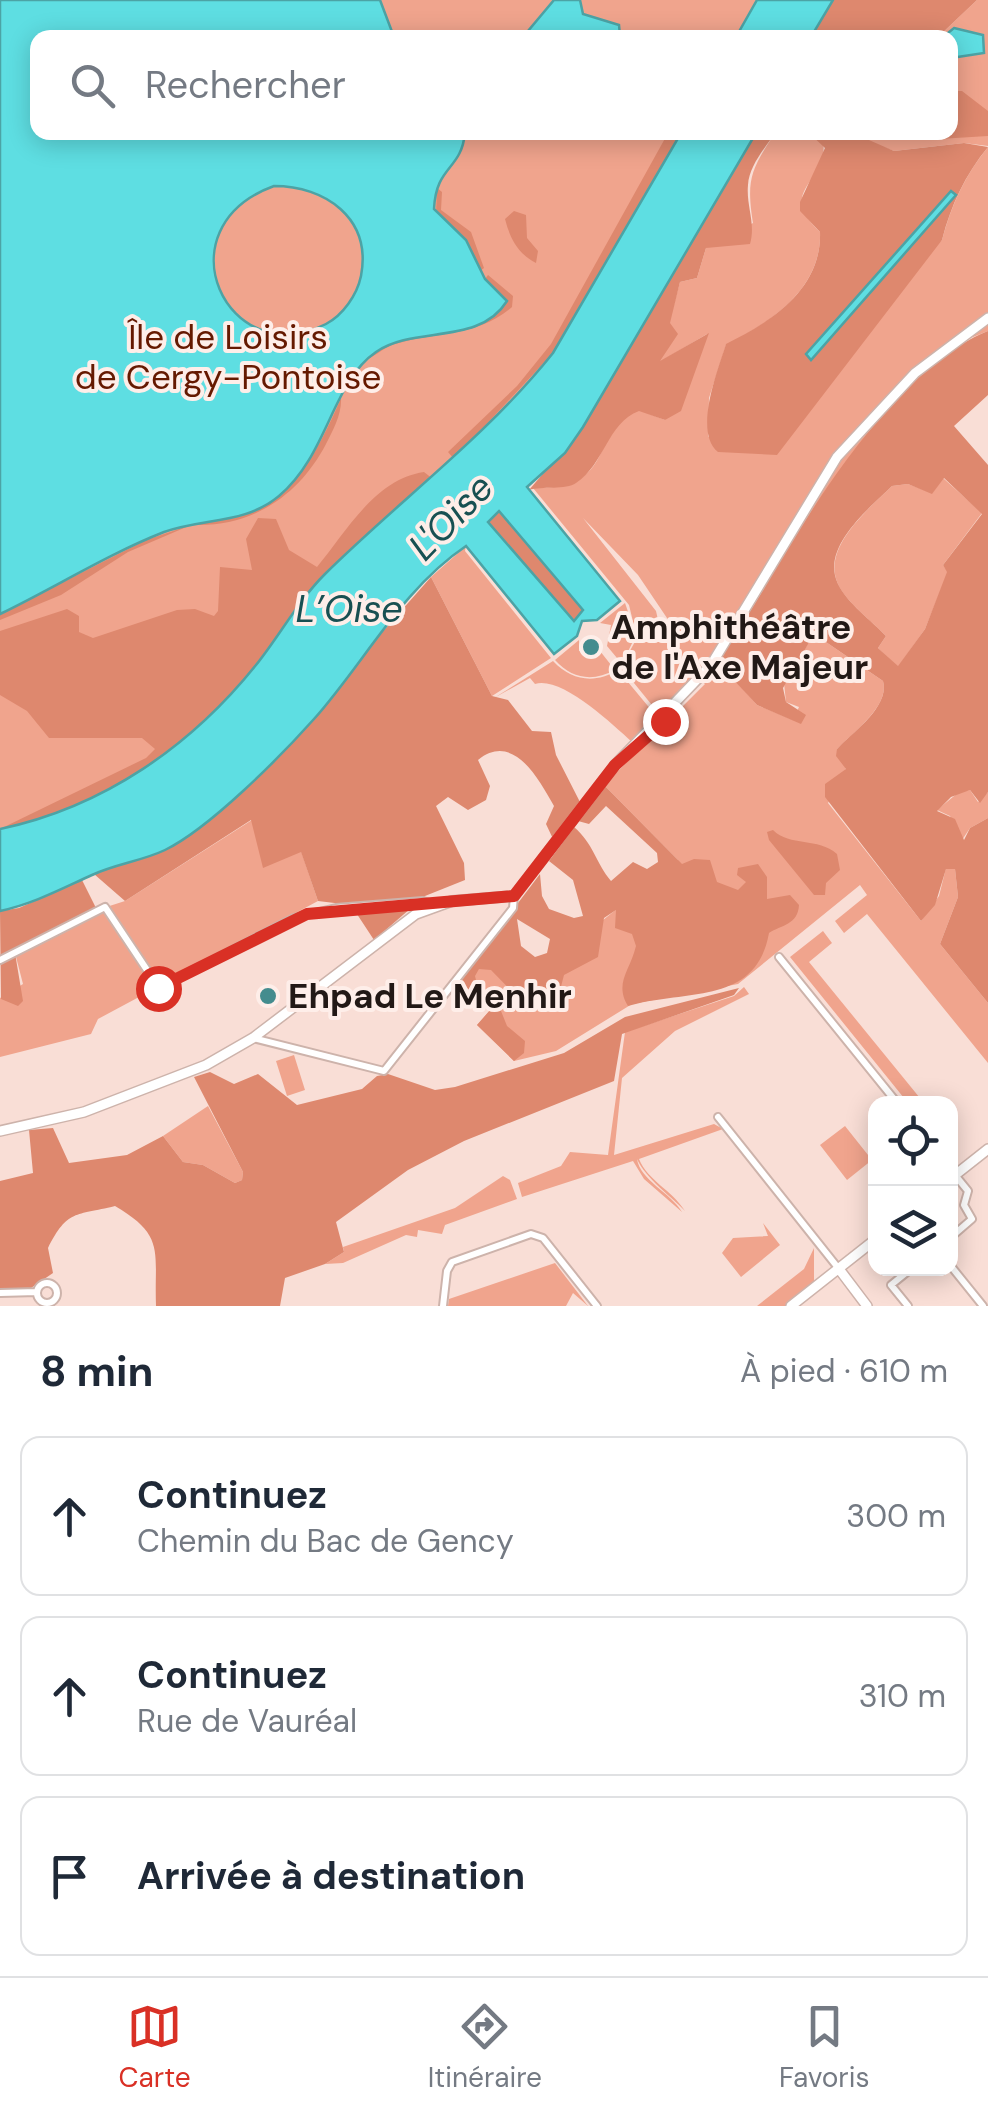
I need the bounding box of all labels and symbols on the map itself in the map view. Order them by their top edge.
park label: Île de Loisirs de Cergy-Pontoise [75,314,381,400]
water label: L'Oise [398,463,504,571]
water label: L’Oise [295,584,403,634]
place label: Amphithéâtre de l'Axe Majeur [611,604,868,690]
marker: Amphithéâtre de l'Axe Majeur [580,636,602,658]
route end [643,699,689,745]
route start [136,966,182,1012]
place label: Ehpad Le Menhir [288,973,572,1019]
marker: Ehpad Le Menhir [257,985,279,1007]

